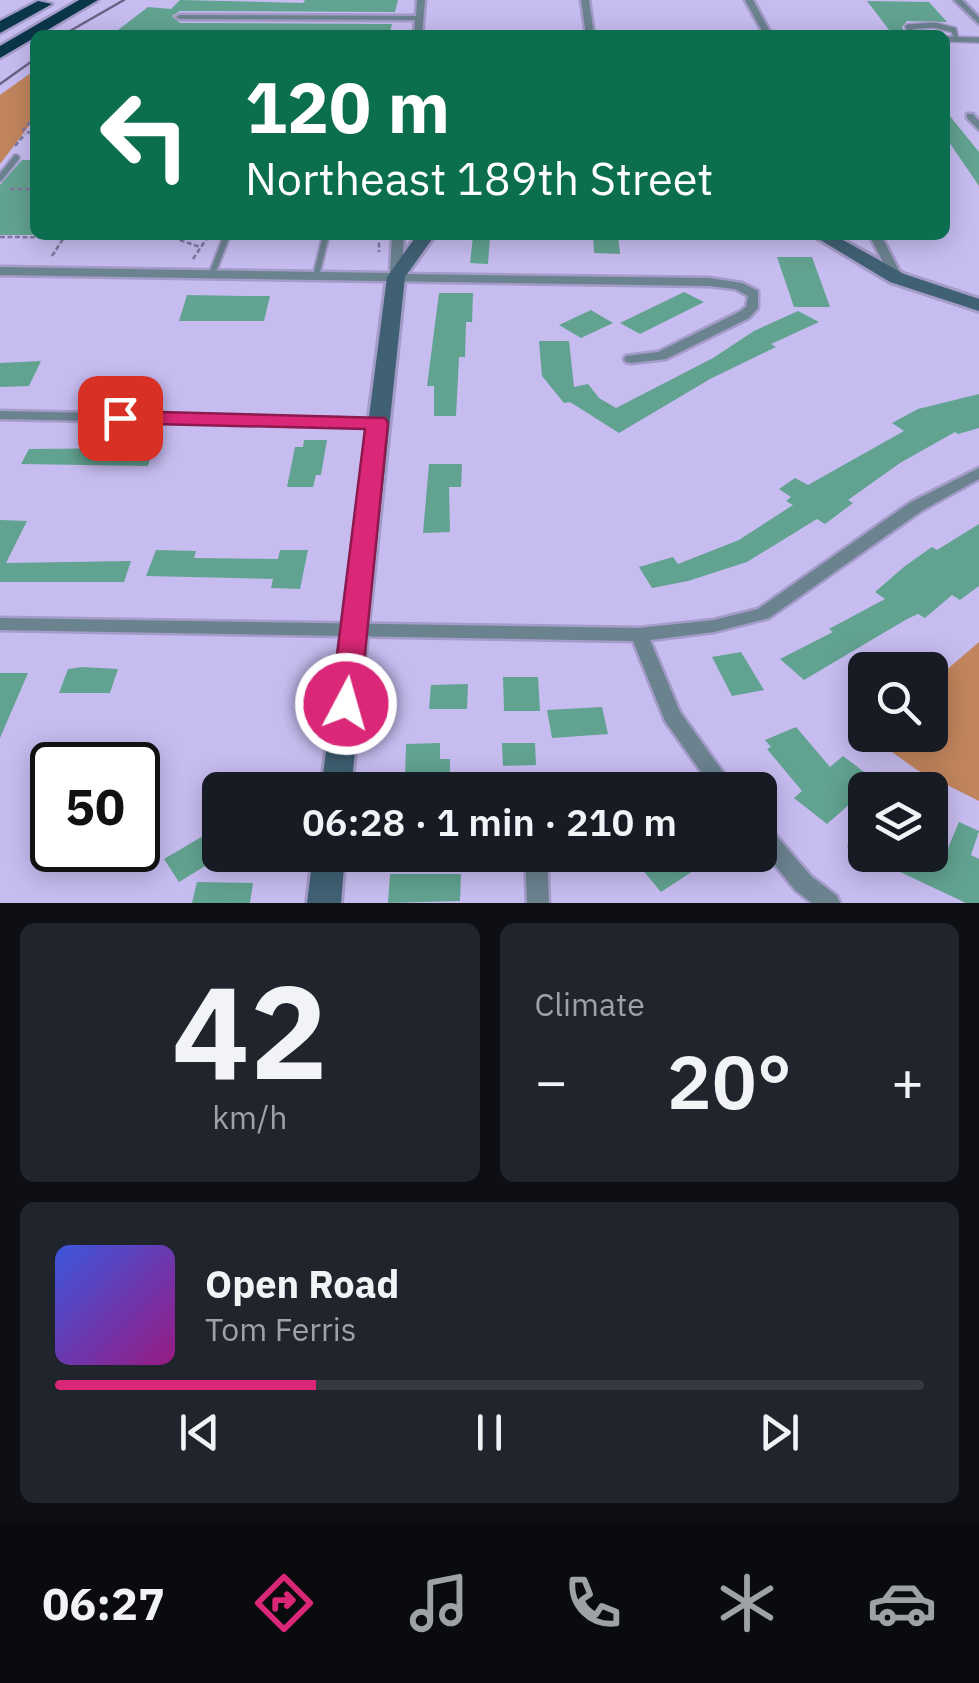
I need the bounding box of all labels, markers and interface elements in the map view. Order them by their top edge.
text: 120 m [245,61,450,152]
icon: left [80,70,210,200]
text: Northeast 189th Street [245,149,713,207]
pin [78,376,163,461]
icon: arrive [93,391,148,446]
position arrow [294,652,398,756]
map controls [848,652,948,872]
button: search [848,652,948,752]
speed limit sign: 50 [30,742,160,872]
button: layers [848,772,948,872]
text: 06:28 · 1 min · 210 m [302,797,677,846]
text: 42 [172,946,328,1115]
text: Climate [535,983,645,1025]
text: 20° [667,1032,792,1130]
text: − [535,1045,568,1116]
text: + [891,1045,924,1116]
text: km/h [212,1096,287,1138]
text: Open Road [205,1259,399,1308]
text: Tom Ferris [205,1308,356,1350]
icon: previous [172,1405,227,1460]
icon: pause [462,1405,517,1460]
icon: next [752,1405,807,1460]
icon: directions [249,1568,319,1638]
icon: music [404,1568,474,1638]
icon: phone [558,1568,628,1638]
icon: climate [712,1568,782,1638]
icon: car [867,1568,937,1638]
text: 06:27 [42,1574,165,1632]

